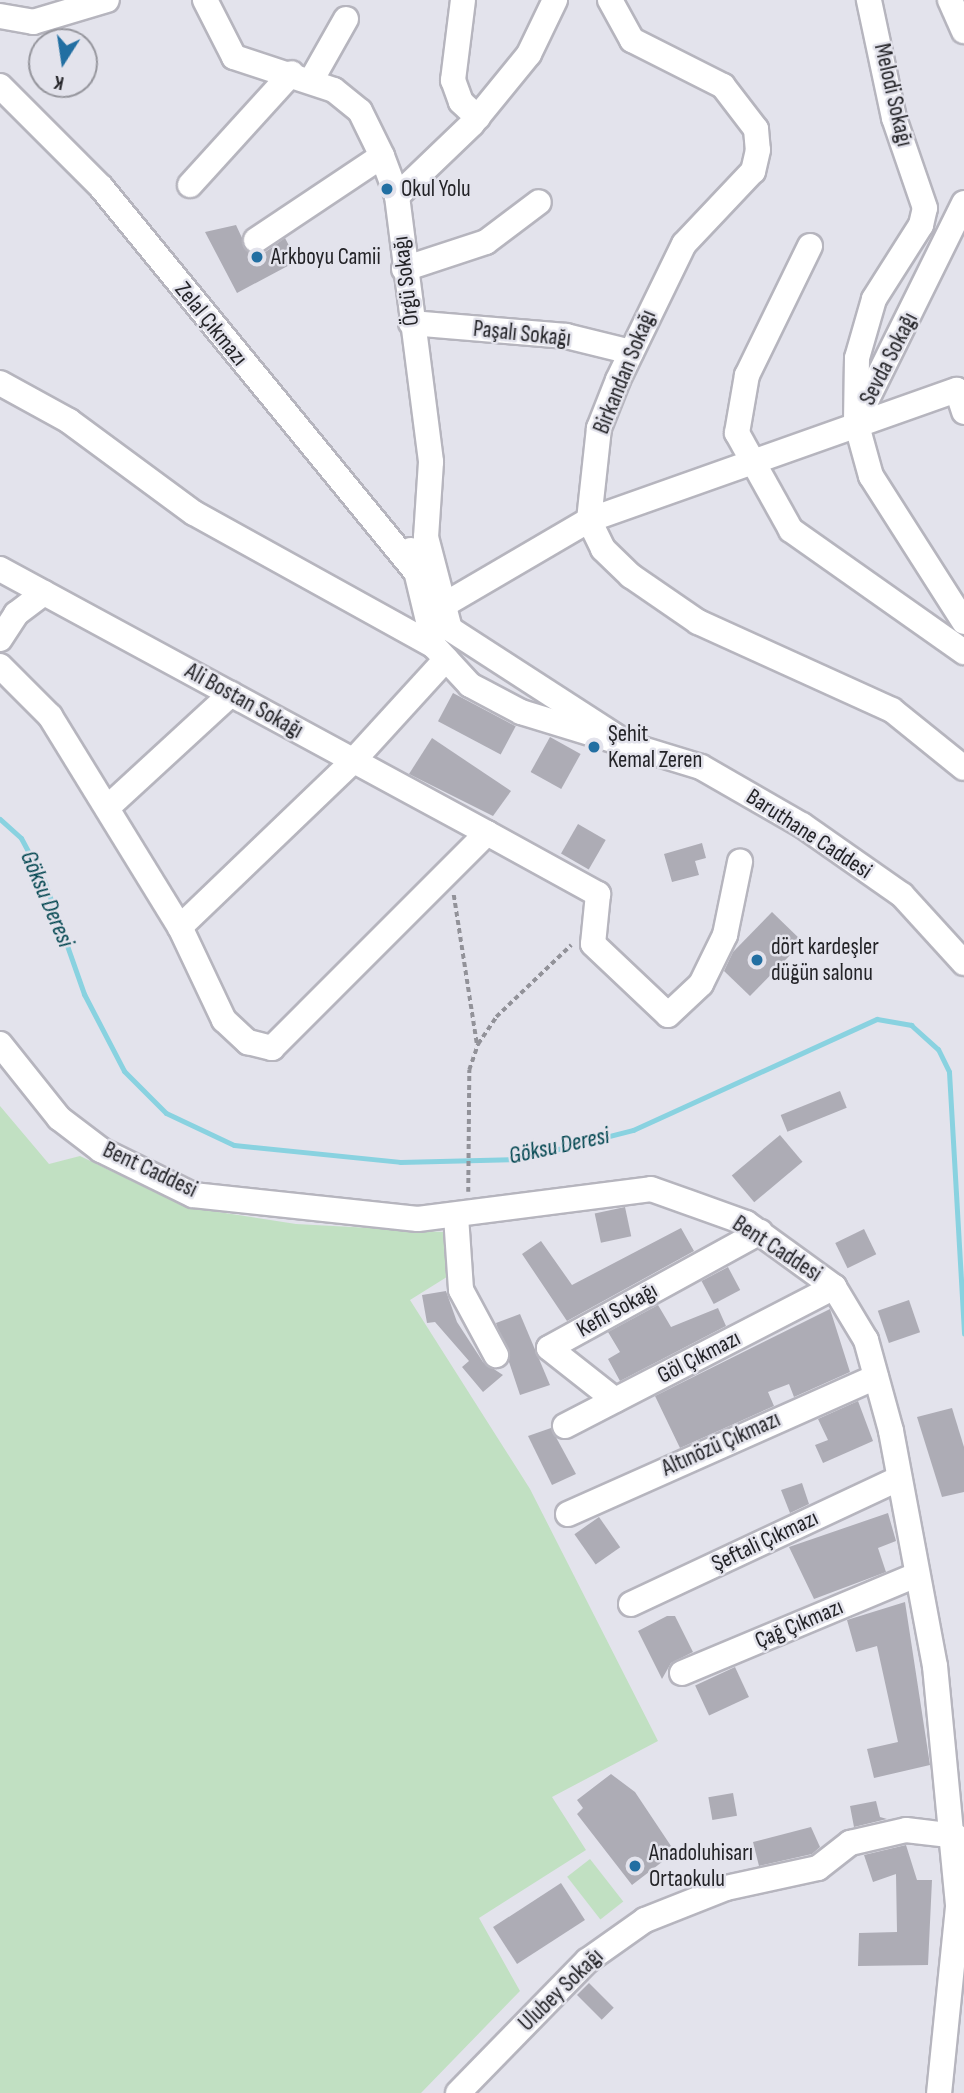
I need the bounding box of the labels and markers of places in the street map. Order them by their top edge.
place label: Okul Yolu [401,175,471,203]
marker: Okul Yolu [379,181,395,197]
place label: Arkboyu Camii [271,243,381,271]
marker: Arkboyu Camii [249,249,265,265]
place label: Şehit Kemal Zeren [608,720,702,774]
marker: Şehit Kemal Zeren [586,739,602,755]
place label: dört kardeşler düğün salonu [771,933,879,987]
marker: dört kardeşler düğün salonu [749,952,765,968]
place label: Anadoluhisarı Ortaokulu [649,1839,753,1893]
marker: Anadoluhisarı Ortaokulu [627,1858,643,1874]

